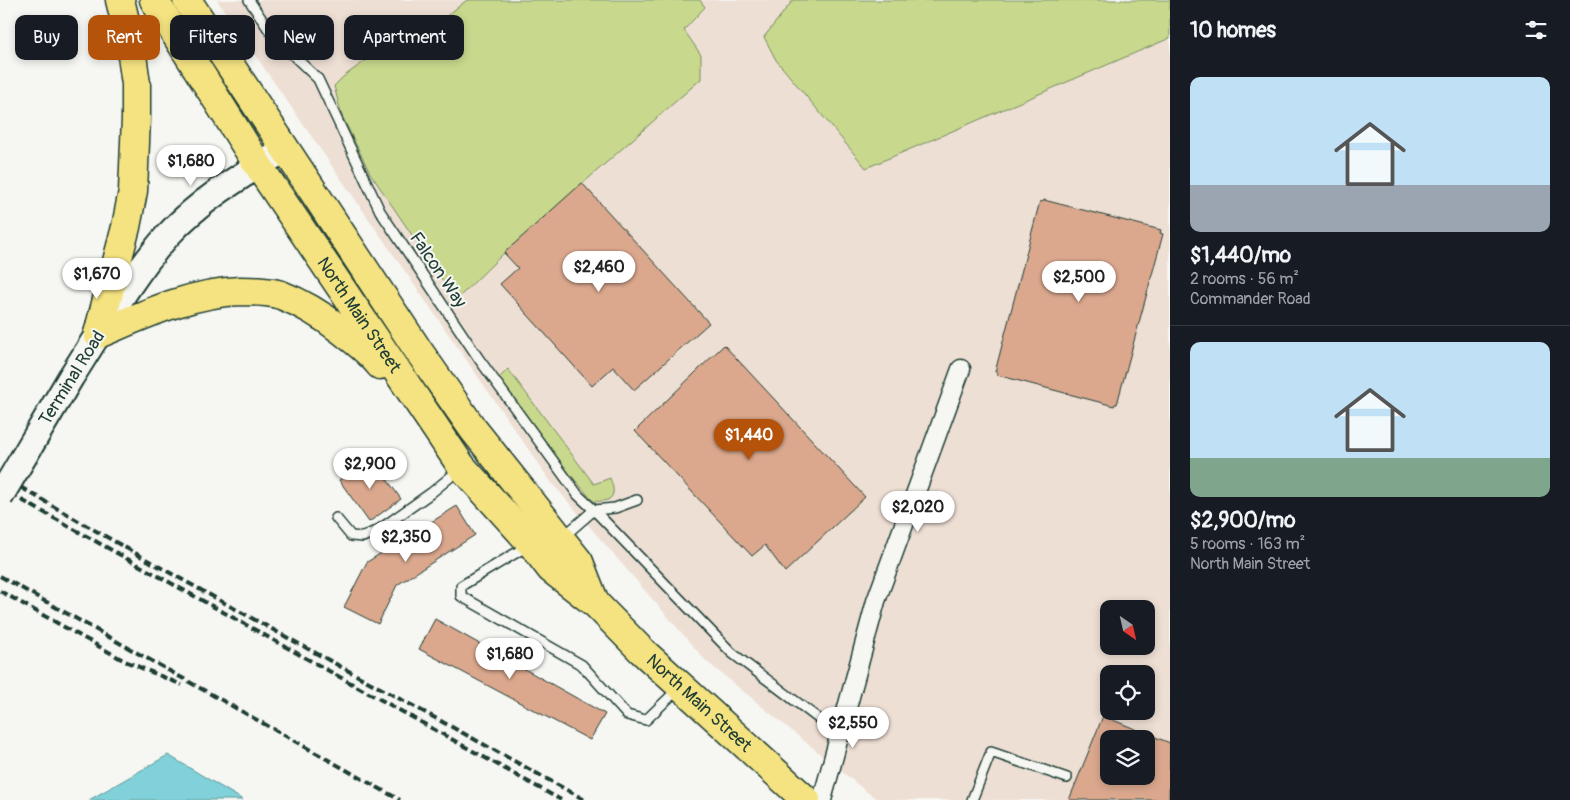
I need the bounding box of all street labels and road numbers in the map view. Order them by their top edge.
street label: Falcon Way [404,228,472,313]
street label: North Main Street [312,252,407,378]
street label: Terminal Road [34,326,110,430]
street label: North Main Street [641,649,758,757]

